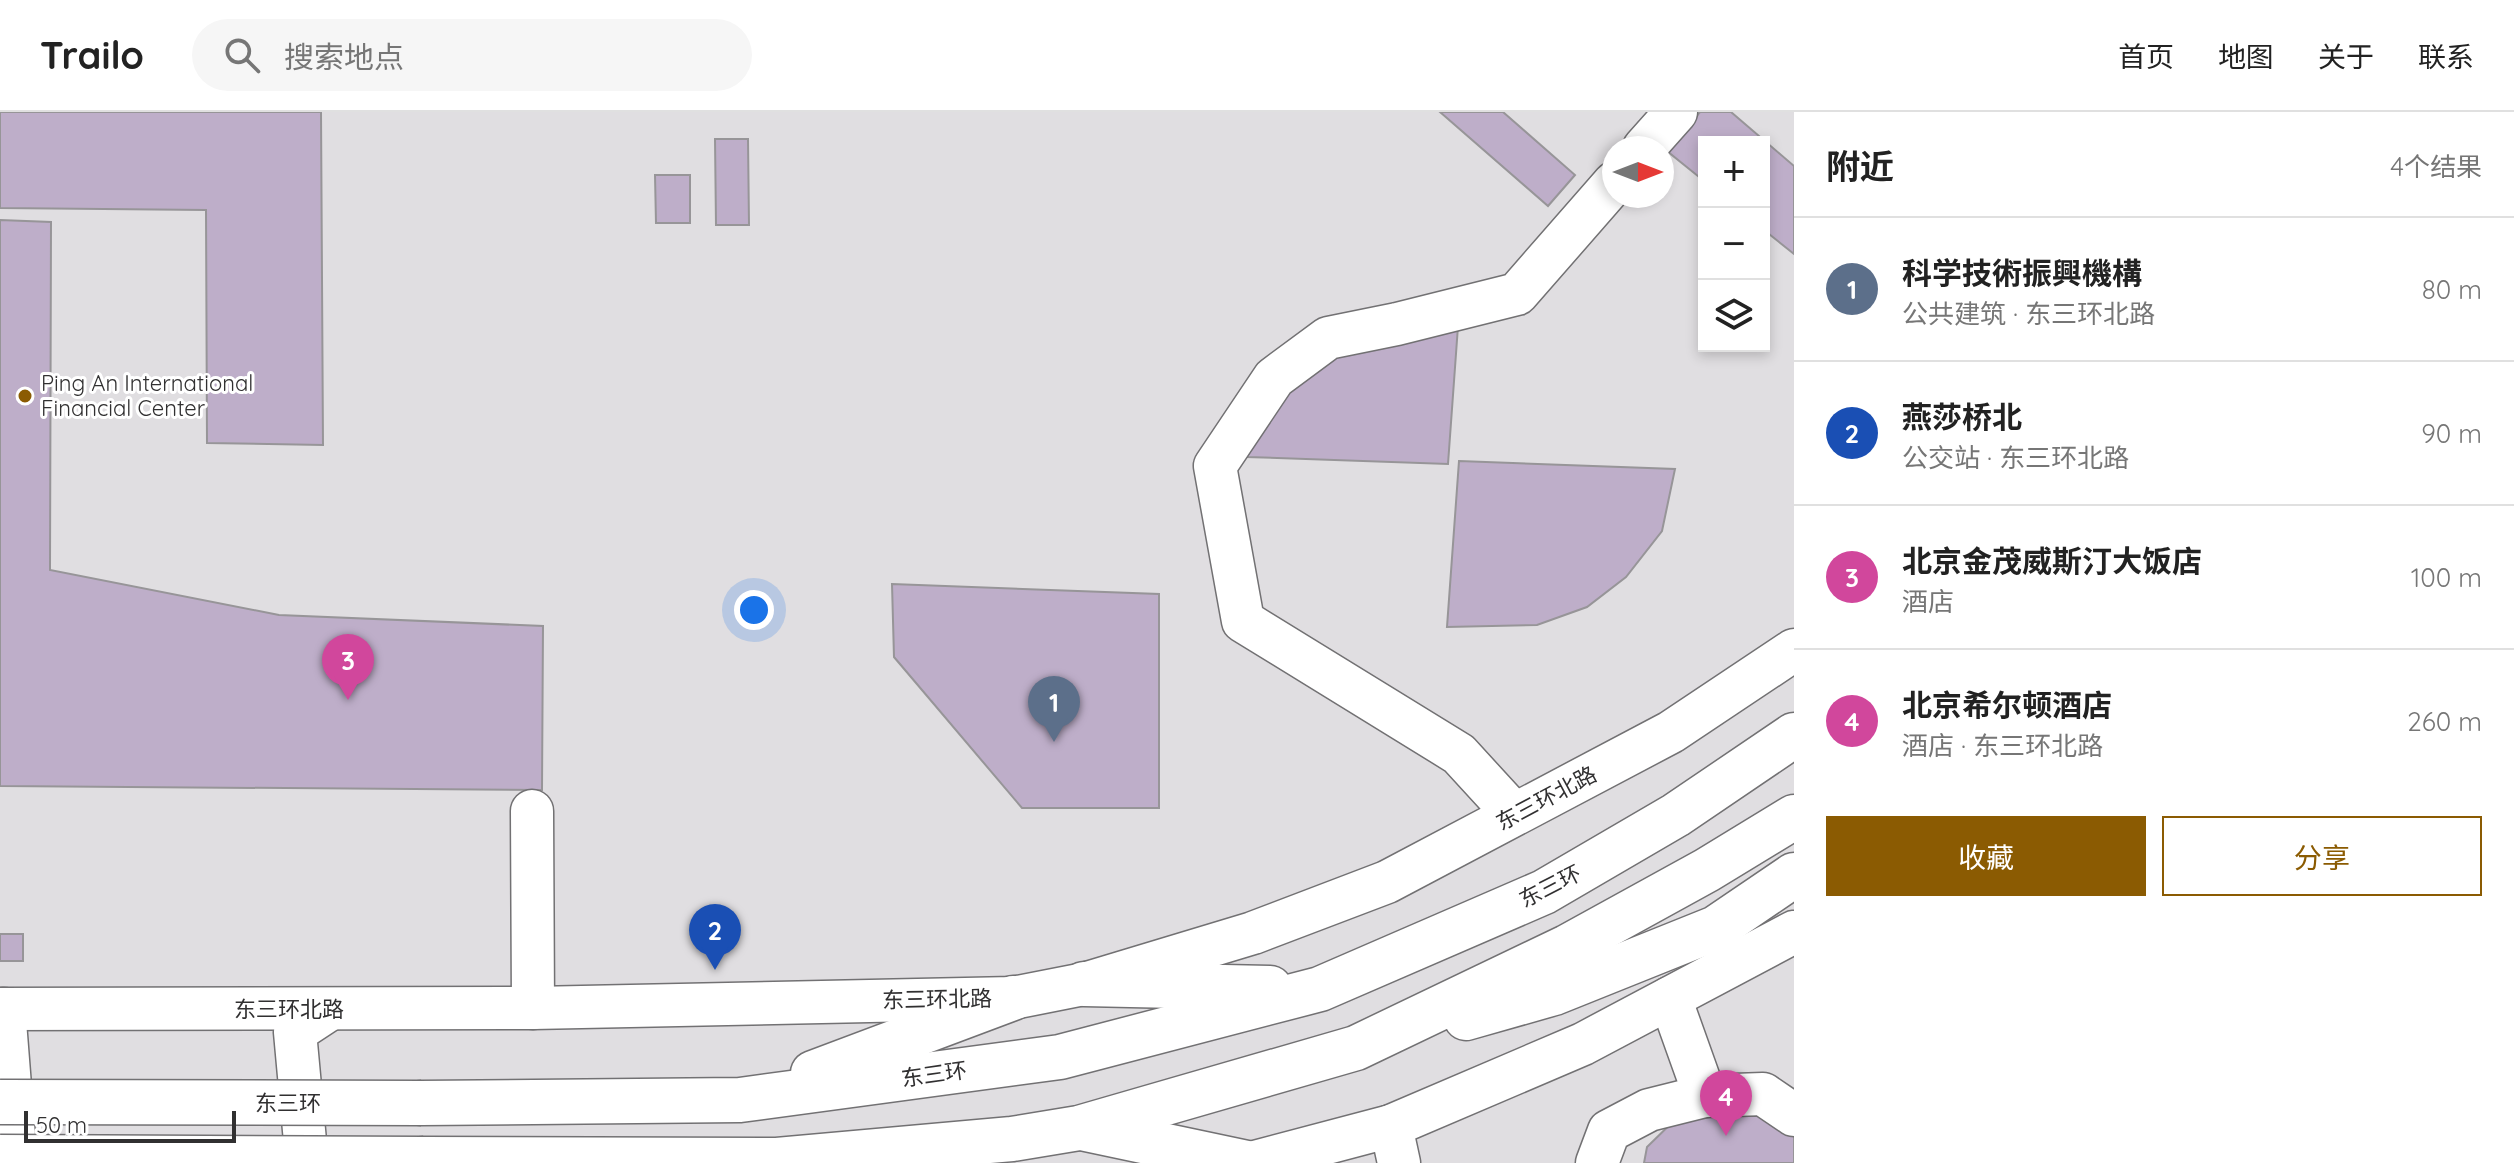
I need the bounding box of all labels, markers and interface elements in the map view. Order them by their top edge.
search box [192,19,752,91]
text: Trailo [40,31,144,79]
icon: search [220,33,264,77]
text: 搜索地点 [284,38,404,76]
text: 首页 [2118,39,2174,74]
text: 地图 [2218,39,2274,74]
text: 关于 [2318,39,2374,74]
text: 联系 [2418,39,2474,74]
north arrow [1602,136,1674,208]
map controls [1698,136,1770,352]
button: + [1698,136,1770,208]
text: 附近 [1826,145,1894,188]
text: 4个结果 [2390,150,2482,183]
button: − [1698,208,1770,280]
text: 科学技術振興機構 [1902,254,2142,292]
text: 1 [1847,273,1857,306]
text: 80 m [2422,273,2482,306]
button: layers [1698,280,1770,352]
text: 公共建筑 · 东三环北路 [1902,297,2155,330]
place label: Ping An International Financial Center [41,369,253,422]
marker: Ping An International Financial Center [16,387,34,405]
text: 燕莎桥北 [1902,398,2022,436]
text: 2 [1845,417,1859,450]
text: 90 m [2421,417,2482,450]
text: 公交站 · 东三环北路 [1902,441,2129,474]
text: 北京金茂威斯汀大饭店 [1902,542,2202,580]
text: 3 [1845,561,1859,594]
text: 100 m [2411,561,2482,594]
text: 酒店 [1902,585,1954,618]
your location [734,590,774,630]
pin: 3 [322,634,374,700]
pin: 1 [1028,676,1080,742]
text: 北京希尔顿酒店 [1902,686,2112,724]
text: 4 [1844,705,1860,738]
text: 260 m [2407,705,2482,738]
text: 酒店 · 东三环北路 [1902,729,2103,762]
street label: 东三环北路 [1491,760,1601,836]
button: 收藏 [1826,816,2146,896]
button: 分享 [2162,816,2482,896]
street label: 东三环 [1514,859,1586,913]
pin: 2 [689,904,741,970]
street label: 东三环北路 [882,984,992,1014]
street label: 东三环北路 [234,995,344,1023]
street label: 东三环 [899,1056,969,1092]
pin: 4 [1700,1070,1752,1136]
street label: 东三环 [255,1089,321,1117]
scale bar [24,1107,236,1143]
text: 50 m [36,1111,87,1139]

